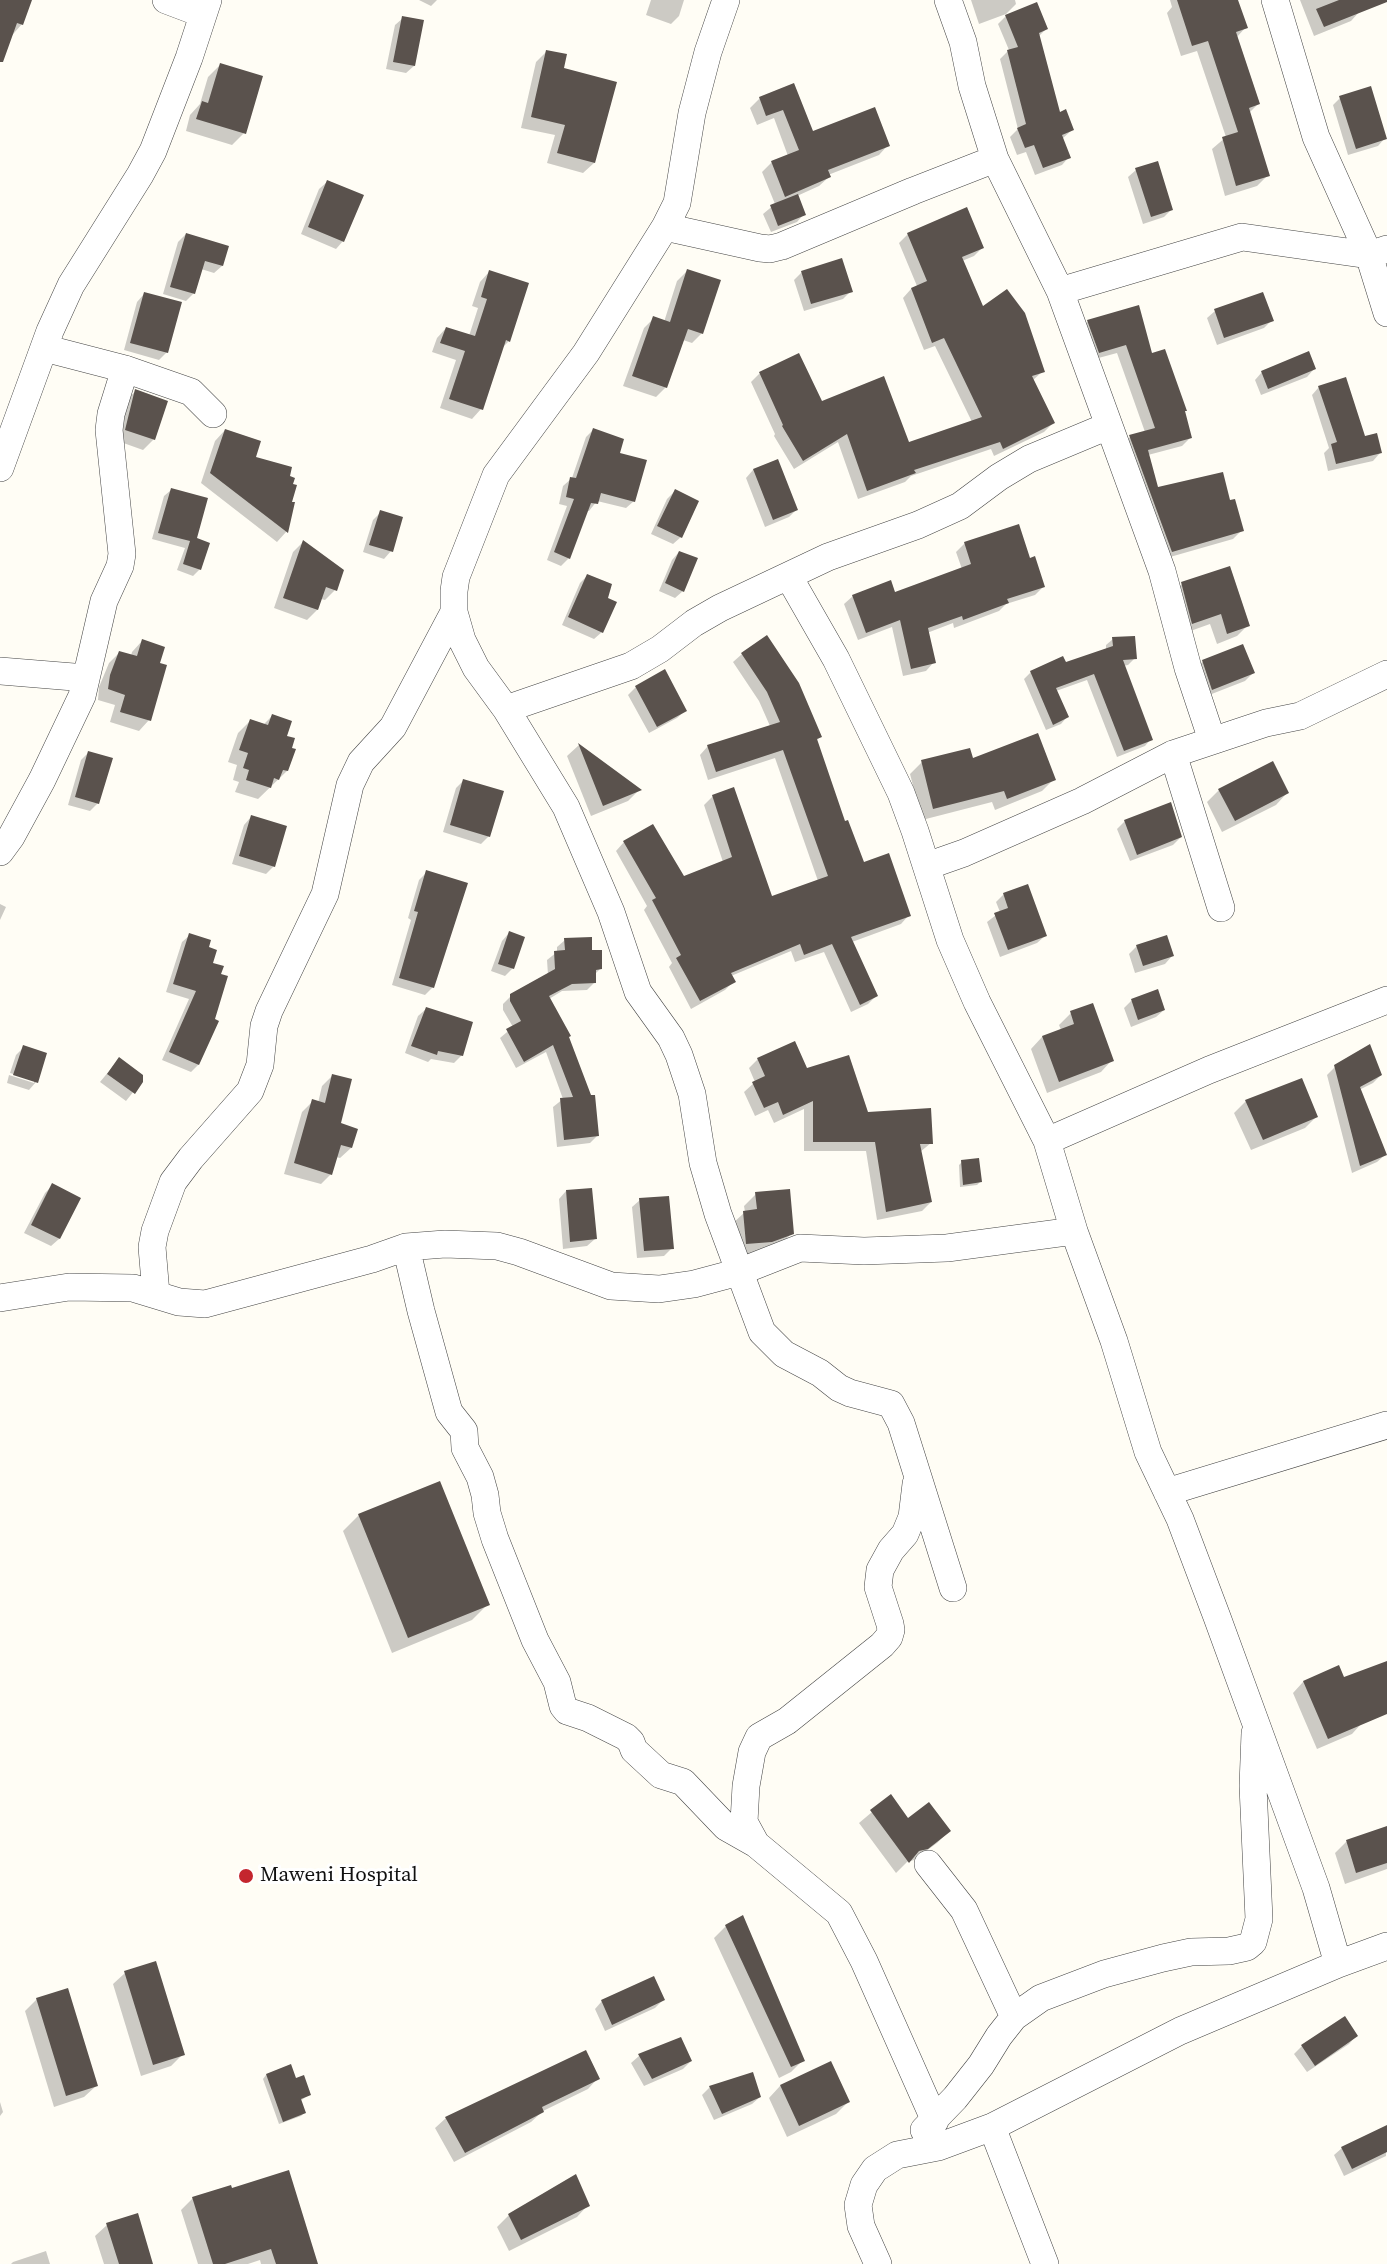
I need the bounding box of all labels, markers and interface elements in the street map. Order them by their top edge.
place label: Maweni Hospital [260,1863,418,1889]
marker: Maweni Hospital [237,1867,255,1885]

